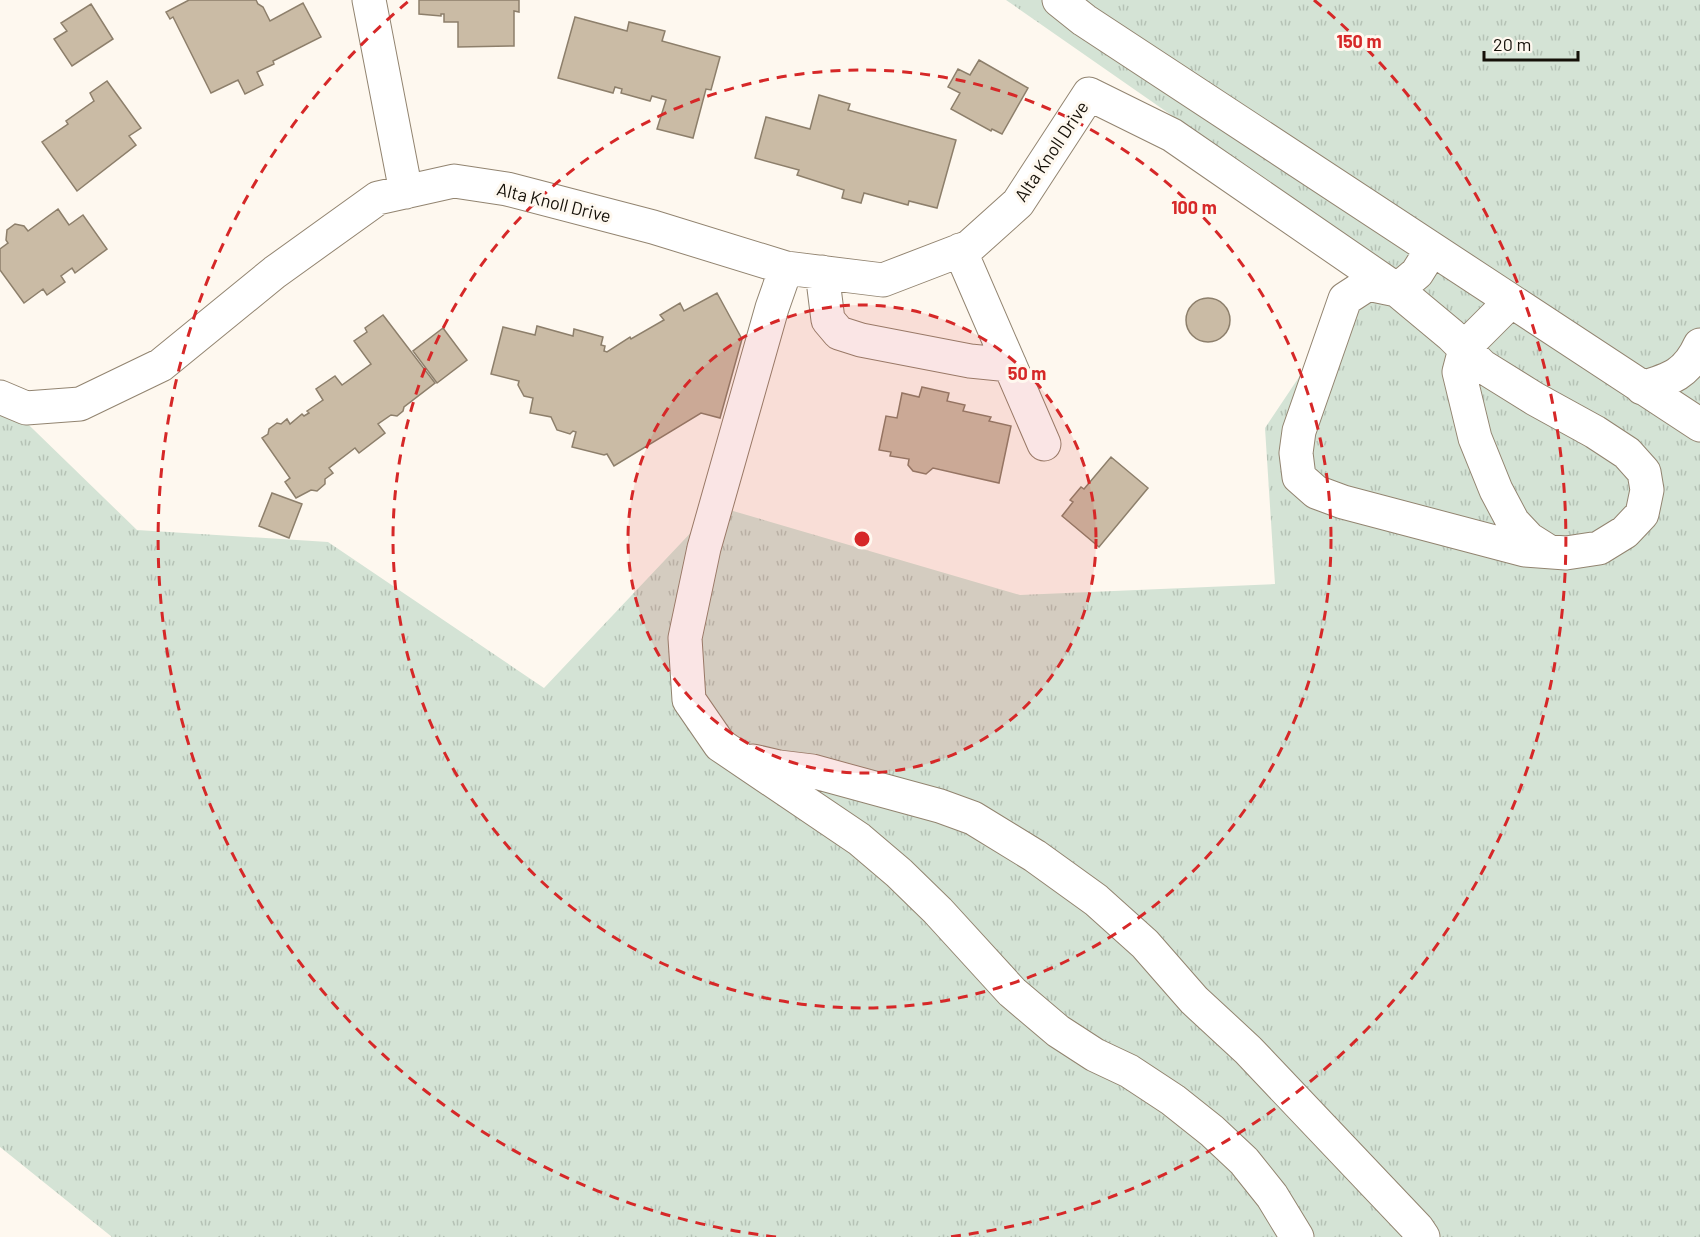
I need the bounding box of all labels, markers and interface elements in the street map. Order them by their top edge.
scale bar [1484,24,1578,62]
text: 150 m [1337,30,1381,52]
text: 20 m [1493,33,1531,55]
street label: Alta Knoll Drive [1009,96,1093,206]
street label: Alta Knoll Drive [495,177,613,227]
text: 100 m [1171,196,1217,218]
text: 50 m [1008,362,1046,384]
centre of rings [852,529,872,549]

